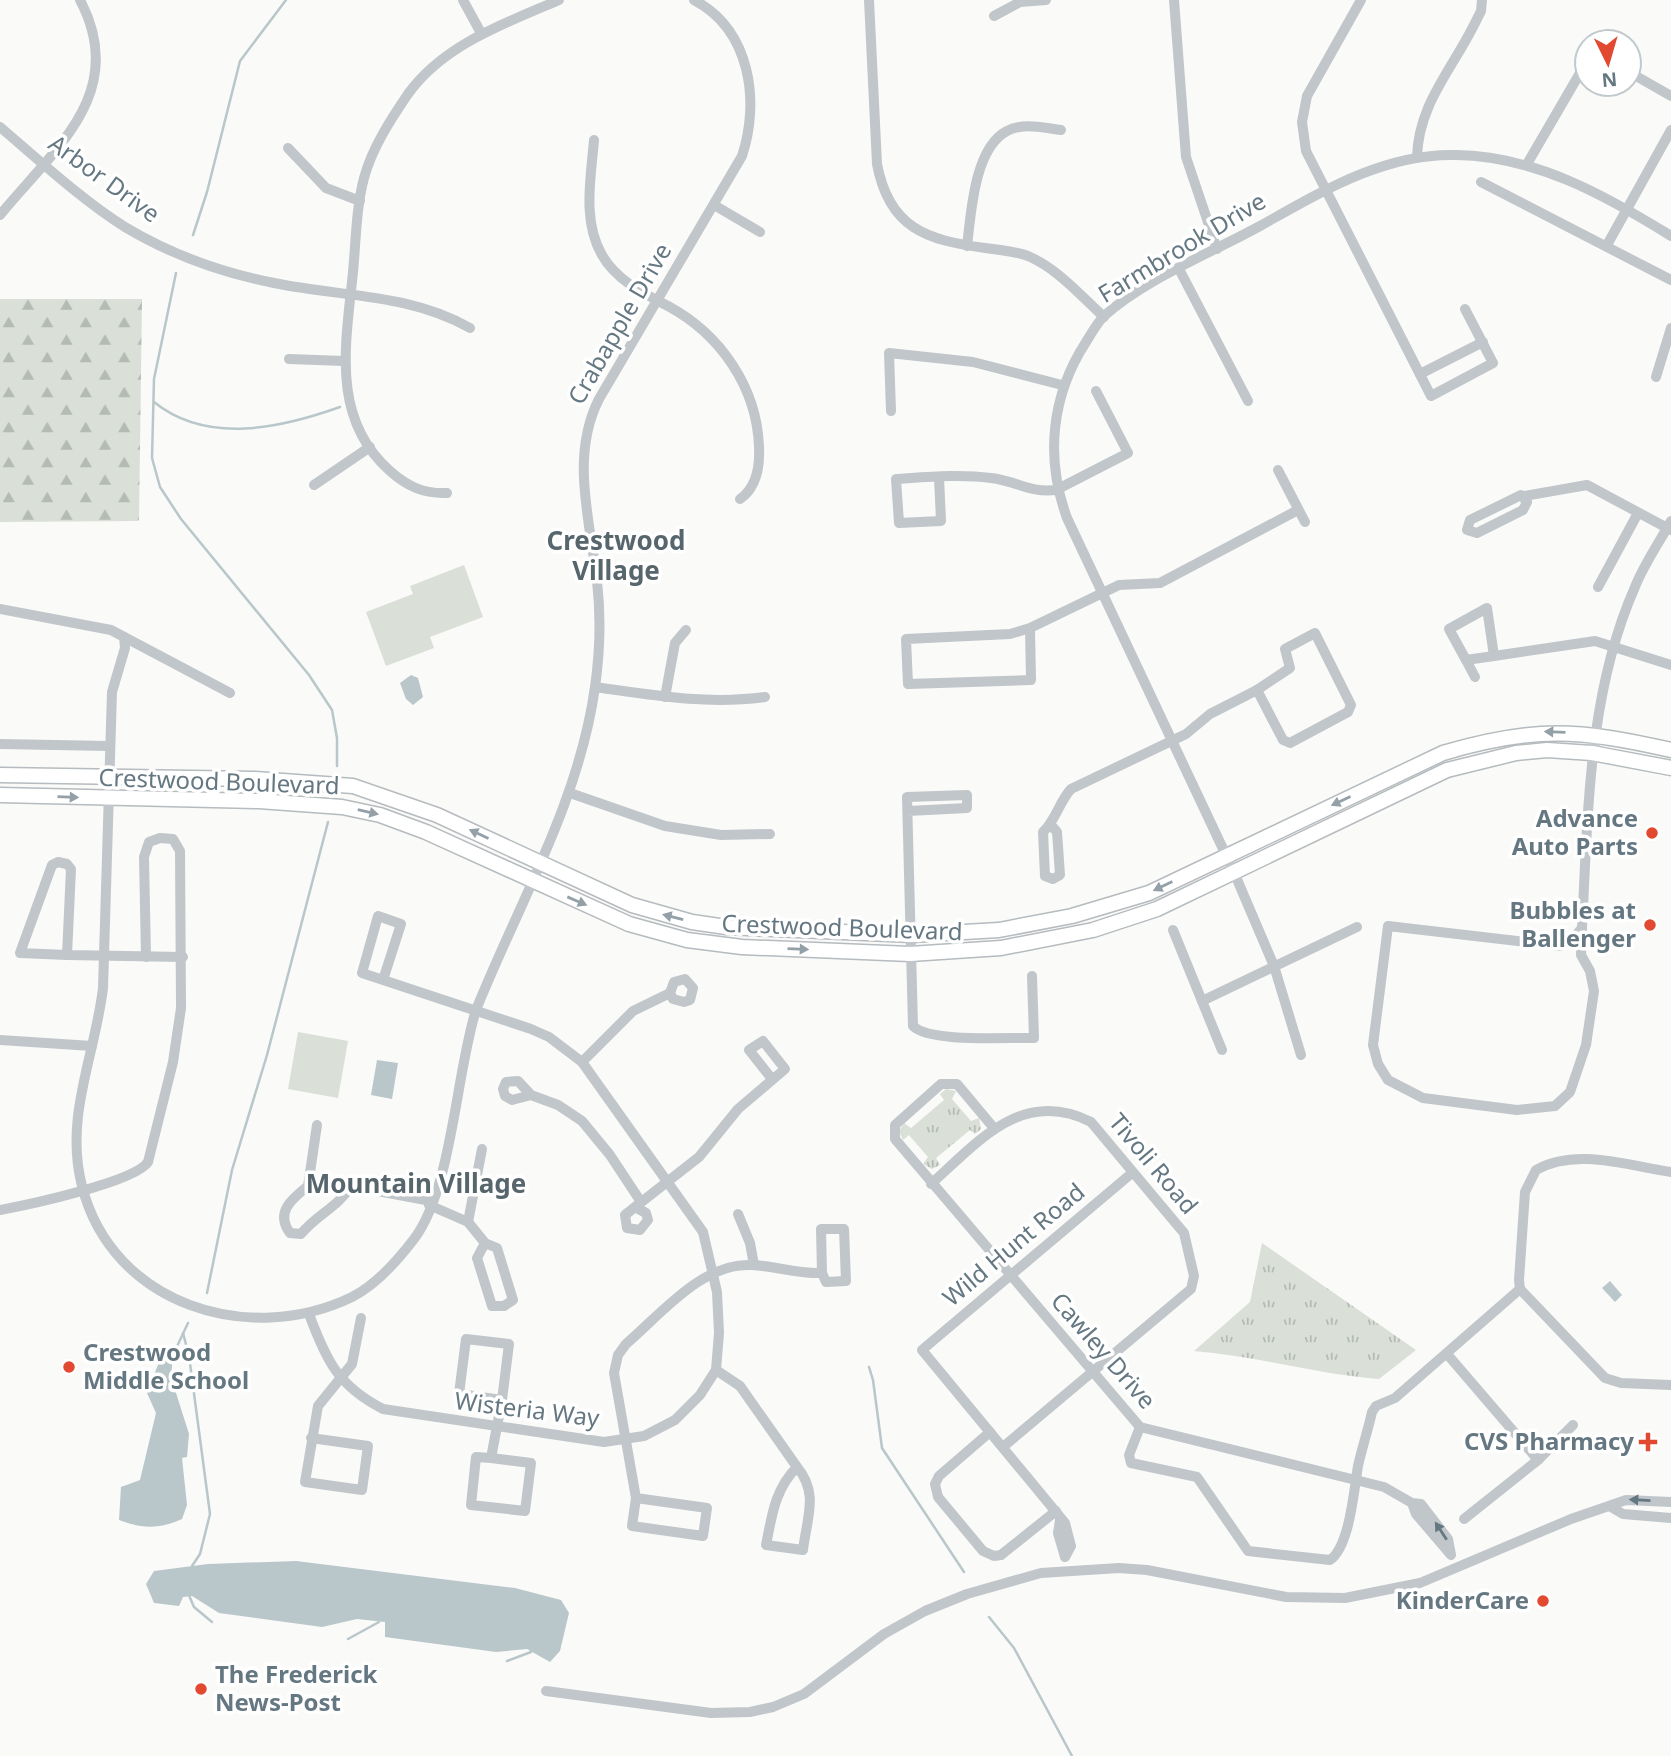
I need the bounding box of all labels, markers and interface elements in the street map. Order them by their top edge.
north arrow [1573,28,1643,98]
text: N [1601,66,1618,94]
street label: Arbor Drive [43,126,167,229]
street label: Farmbrook Drive [1091,184,1271,310]
street label: Crabapple Drive [559,237,678,410]
district label: Crestwood Village [547,522,685,588]
one-way arrow [1544,726,1566,738]
street label: Crestwood Boulevard [98,760,340,801]
one-way arrow [57,792,79,803]
one-way arrow [1331,795,1351,807]
place label: Advance Auto Parts [1512,801,1638,862]
one-way arrow [357,807,379,818]
marker: Advance Auto Parts [1644,825,1660,841]
one-way arrow [469,828,489,840]
one-way arrow [1153,880,1173,892]
place label: Bubbles at Ballenger [1510,893,1636,954]
one-way arrow [567,896,588,907]
street label: Crestwood Boulevard [721,906,963,947]
one-way arrow [662,911,684,922]
marker: Bubbles at Ballenger [1642,917,1658,933]
one-way arrow [787,944,809,955]
street label: Tivoli Road [1102,1105,1206,1221]
district label: Mountain Village [306,1165,526,1201]
street label: Wild Hunt Road [935,1175,1091,1313]
street label: Cawley Drive [1044,1285,1164,1415]
place label: Crestwood Middle School [83,1335,249,1396]
marker: Crestwood Middle School [61,1359,77,1375]
street label: Wisteria Way [453,1383,602,1434]
place label: CVS Pharmacy [1464,1424,1634,1457]
marker: CVS Pharmacy [1640,1434,1656,1450]
one-way arrow [1629,1495,1651,1506]
one-way arrow [1435,1521,1448,1541]
place label: KinderCare [1396,1583,1529,1616]
marker: KinderCare [1535,1593,1551,1609]
place label: The Frederick News-Post [215,1657,378,1718]
marker: The Frederick News-Post [193,1681,209,1697]

